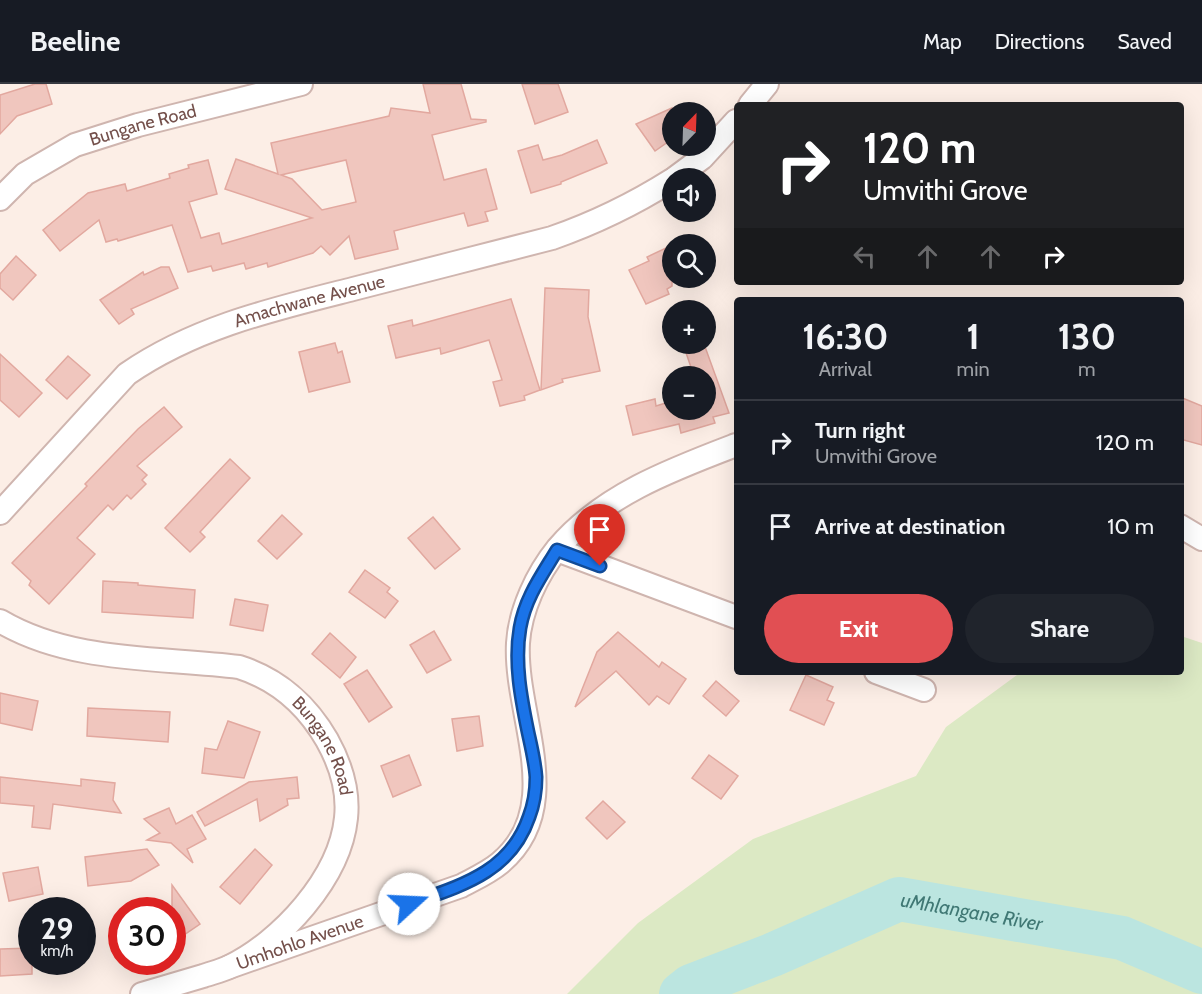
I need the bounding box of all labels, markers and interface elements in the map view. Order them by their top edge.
text: Beeline [30,24,120,58]
text: Map [923,29,962,54]
text: Directions [995,29,1084,54]
text: Saved [1117,29,1172,54]
street label: Bungane Road [87,100,199,151]
north arrow [662,102,716,156]
map controls [662,102,716,420]
text: 120 m [863,122,976,174]
icon: right [764,126,842,204]
button: sound [662,168,716,222]
text: Umvithi Grove [863,174,1028,207]
button: search [662,234,716,288]
icon: left [848,240,881,273]
icon: ahead [911,240,944,273]
icon: ahead [974,240,1007,273]
icon: right [1037,240,1070,273]
street label: Amachwane Avenue [231,270,387,332]
button: + [662,300,716,354]
text: 16:30 [802,314,888,358]
text: 1 [966,314,980,358]
text: 130 [1058,314,1116,358]
text: Arrival [819,357,872,381]
text: min [957,357,990,381]
text: m [1078,357,1096,381]
button: − [662,366,716,420]
text: Turn right [815,417,905,444]
icon: right [764,426,797,459]
text: 120 m [1096,429,1154,456]
text: Umvithi Grove [815,444,937,468]
pin [574,504,625,566]
icon: arrive [764,510,797,543]
icon: arrive [583,513,616,546]
text: Arrive at destination [815,513,1005,540]
text: 10 m [1107,513,1154,540]
button: Exit [764,594,953,663]
button: Share [965,594,1154,663]
street label: Bungane Road [287,692,357,797]
position arrow [377,872,441,936]
water label: uMhlangane River [899,888,1045,936]
speed limit sign: 30 [108,897,186,975]
text: 29 [41,910,73,947]
street label: Umhohlo Avenue [233,910,366,975]
text: km/h [41,942,73,960]

